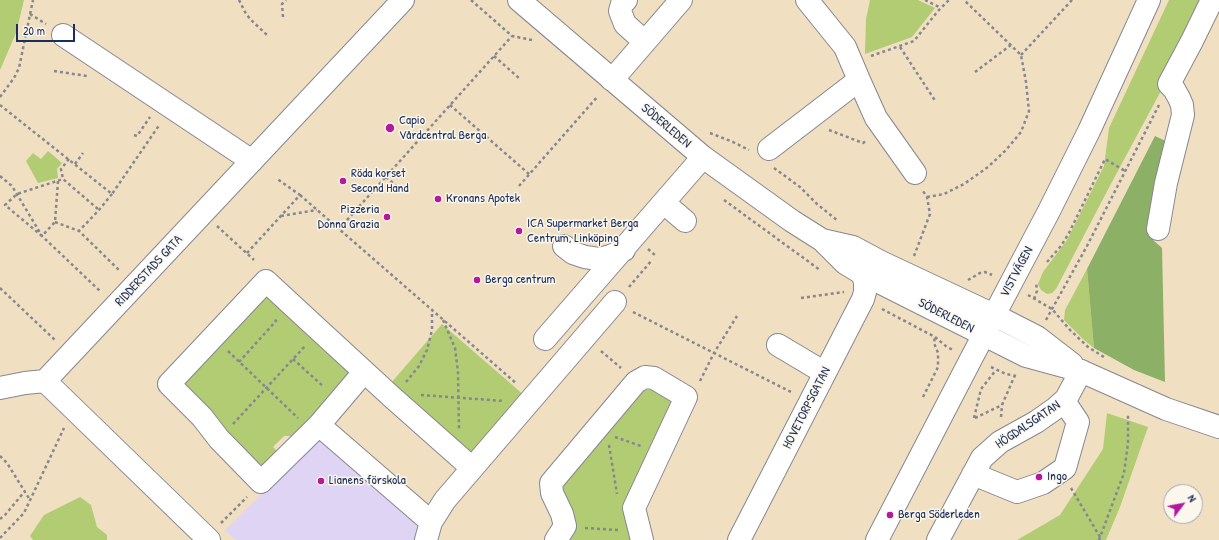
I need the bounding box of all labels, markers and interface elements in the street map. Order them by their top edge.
scale bar [18,16,77,42]
text: 20 m [23,22,45,39]
street label: SÖDERLEDEN [638,101,694,151]
place label: Capio Vårdcentral Berga [399,113,486,144]
marker: Capio Vårdcentral Berga [384,122,396,134]
place label: Röda korset Second Hand [351,166,408,197]
marker: Röda korset Second Hand [338,176,348,186]
place label: Kronans Apotek [446,191,520,207]
marker: Kronans Apotek [433,194,443,204]
place label: Pizzeria Donna Grazia [318,202,379,233]
marker: Pizzeria Donna Grazia [382,212,392,222]
place label: ICA Supermarket Berga Centrum, Linköping [527,216,638,247]
marker: ICA Supermarket Berga Centrum, Linköping [514,226,524,236]
street label: RIDDERSTADS GATA [112,232,186,310]
street label: VISTVÄGEN [997,244,1037,300]
place label: Berga centrum [485,272,555,288]
marker: Berga centrum [472,275,482,285]
street label: SÖDERLEDEN [916,295,976,337]
street label: HOVETORPSGATAN [780,364,834,452]
street label: HÖGDALSGATAN [993,398,1063,452]
place label: Ingo [1047,469,1067,485]
marker: Ingo [1034,472,1044,482]
place label: Lianens förskola [329,473,406,489]
marker: Lianens förskola [316,476,326,486]
north arrow [1163,484,1203,524]
text: N [1185,492,1200,504]
place label: Berga Söderleden [898,507,980,523]
marker: Berga Söderleden [885,510,895,520]

